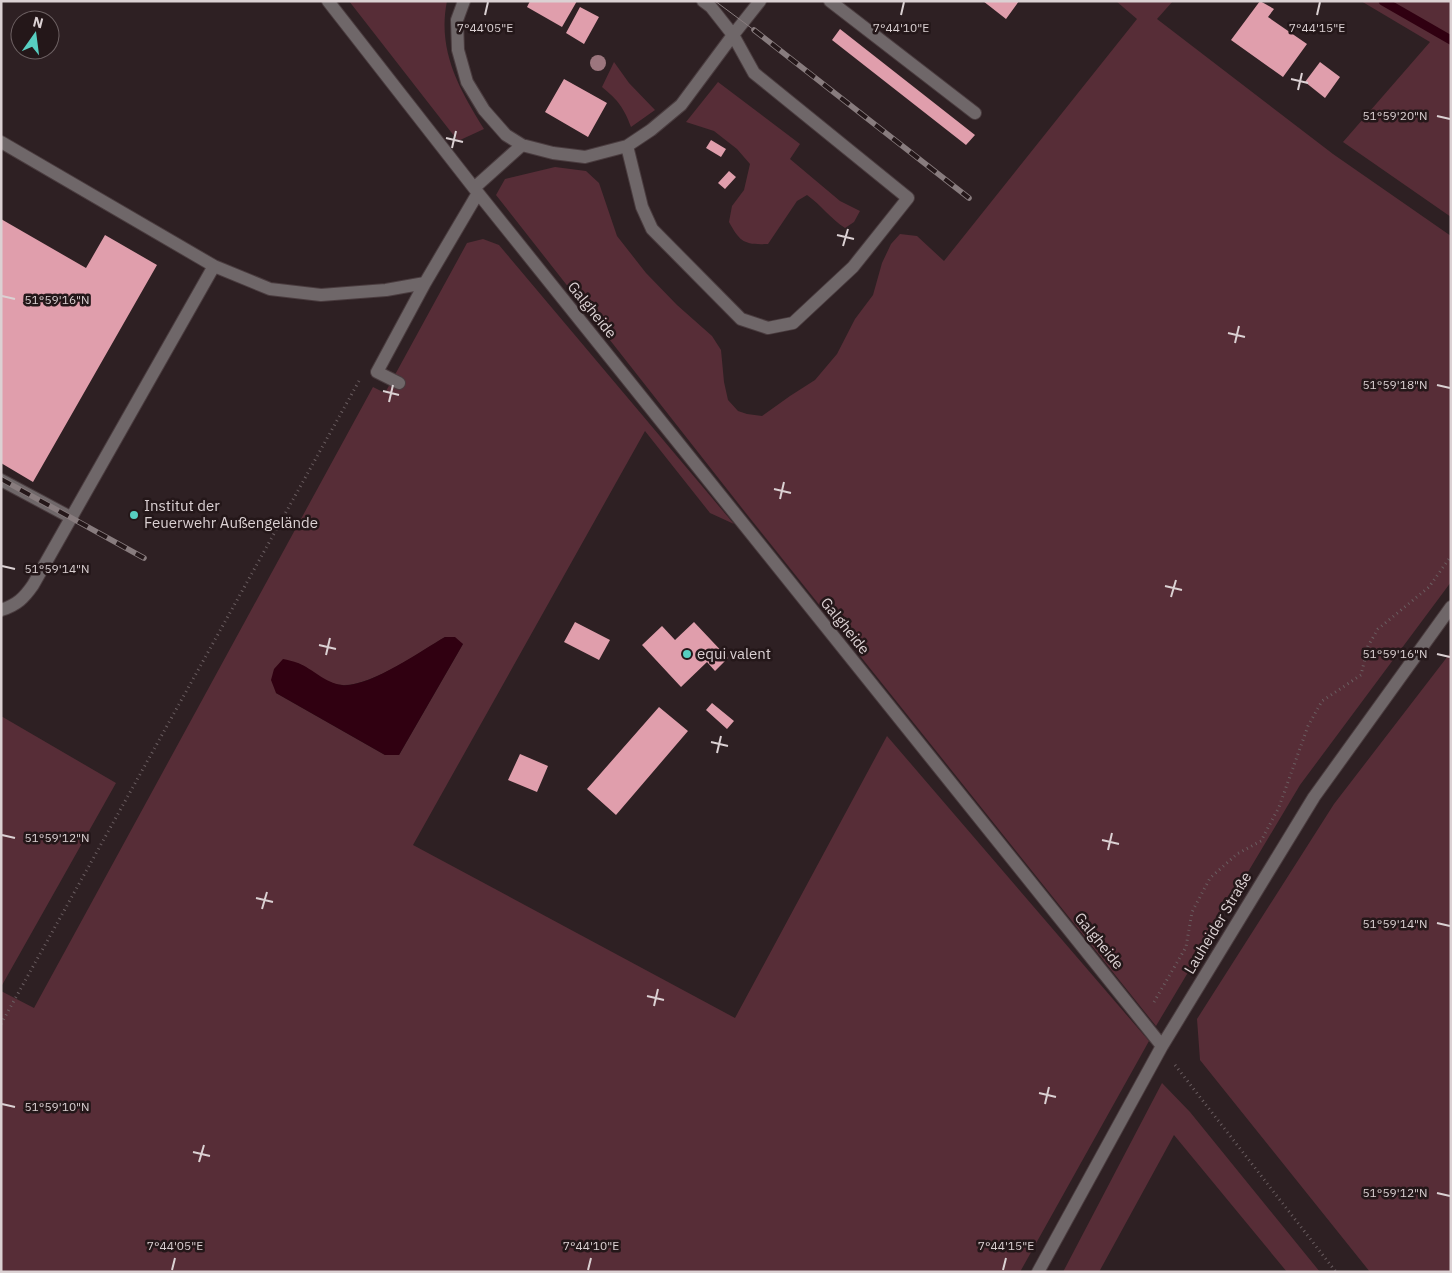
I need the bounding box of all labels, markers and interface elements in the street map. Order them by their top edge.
north arrow [10,10,60,60]
text: N [31,12,45,32]
text: 7°44'05"E [457,20,513,35]
text: 7°44'10"E [873,20,929,35]
text: 7°44'15"E [1289,20,1345,35]
text: 51°59'20"N [1362,108,1428,123]
street label: Galgheide [564,277,621,342]
text: 51°59'16"N [24,292,90,307]
text: 51°59'18"N [1362,377,1428,392]
place label: Institut der Feuerwehr Außengelände [144,496,318,532]
marker: Institut der Feuerwehr Außengelände [128,509,140,521]
text: 51°59'14"N [24,561,90,576]
street label: Galgheide [817,593,874,658]
place label: equi valent [697,644,771,663]
text: 51°59'16"N [1362,646,1428,661]
marker: equi valent [681,648,693,660]
text: 51°59'12"N [24,830,90,845]
street label: Lauheider Straße [1180,868,1256,977]
street label: Galgheide [1071,908,1128,973]
text: 51°59'14"N [1362,916,1428,931]
text: 51°59'10"N [24,1099,90,1114]
text: 51°59'12"N [1362,1185,1428,1200]
text: 7°44'05"E [147,1238,203,1253]
text: 7°44'10"E [563,1238,619,1253]
text: 7°44'15"E [978,1238,1034,1253]

